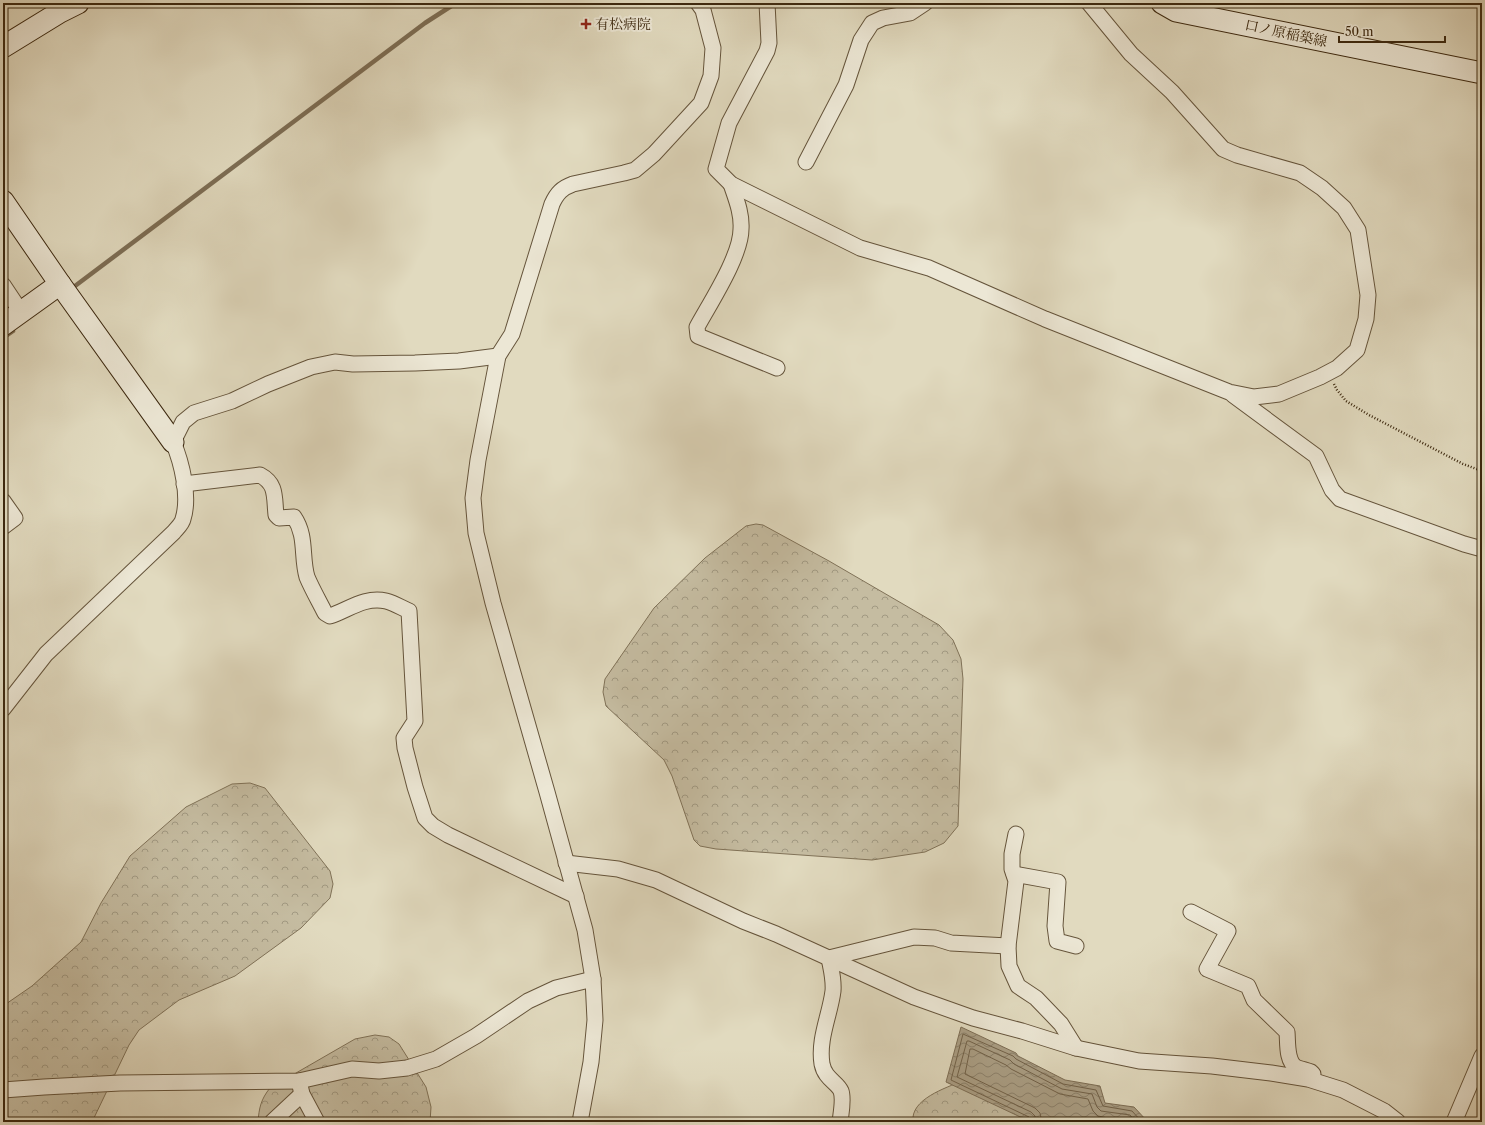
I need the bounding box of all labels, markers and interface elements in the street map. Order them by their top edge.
place label: 有松病院 [595,15,651,33]
street label: 口ノ原稲築線 [1243,15,1329,51]
marker: 有松病院 [580,18,592,30]
scale bar [1339,18,1445,44]
text: 50 m [1345,24,1374,39]

